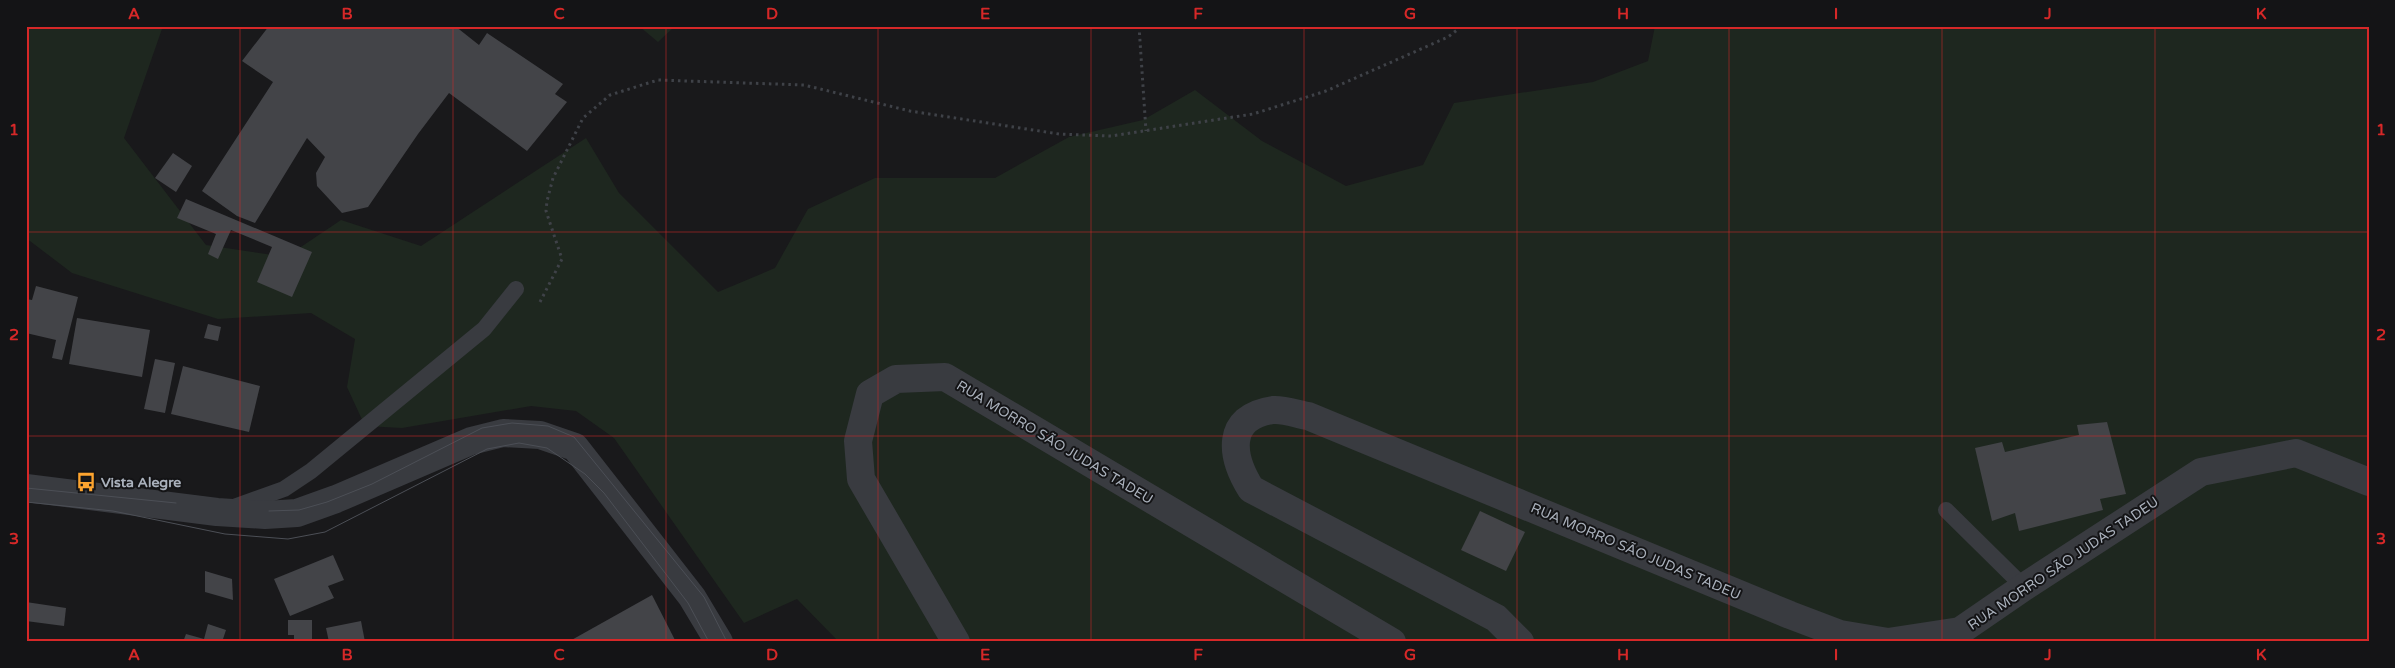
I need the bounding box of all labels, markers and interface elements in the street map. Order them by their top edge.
text: A [128,4,140,24]
text: B [341,4,353,24]
text: C [553,4,565,24]
text: D [766,4,778,24]
text: E [980,4,990,24]
text: F [1193,4,1203,24]
text: G [1404,4,1416,24]
text: H [1617,4,1629,24]
text: I [1834,4,1838,24]
text: J [2043,4,2052,24]
text: K [2256,4,2267,24]
text: 1 [9,120,19,140]
text: 1 [2376,120,2386,140]
text: 2 [9,325,19,345]
text: 2 [2376,325,2386,345]
street label: RUA MORRO SÃO JUDAS TADEU [953,377,1156,508]
bus stop icon: Vista Alegre [75,471,97,493]
place label: Vista Alegre [101,474,181,491]
street label: RUA MORRO SÃO JUDAS TADEU [1965,493,2162,634]
street label: RUA MORRO SÃO JUDAS TADEU [1528,499,1743,604]
text: 3 [9,529,19,549]
text: 3 [2376,529,2386,549]
text: A [128,645,140,665]
text: B [341,645,353,665]
text: C [553,645,565,665]
text: D [766,645,778,665]
text: E [980,645,990,665]
text: F [1193,645,1203,665]
text: G [1404,645,1416,665]
text: H [1617,645,1629,665]
text: I [1834,645,1838,665]
text: J [2043,645,2052,665]
text: K [2256,645,2267,665]

